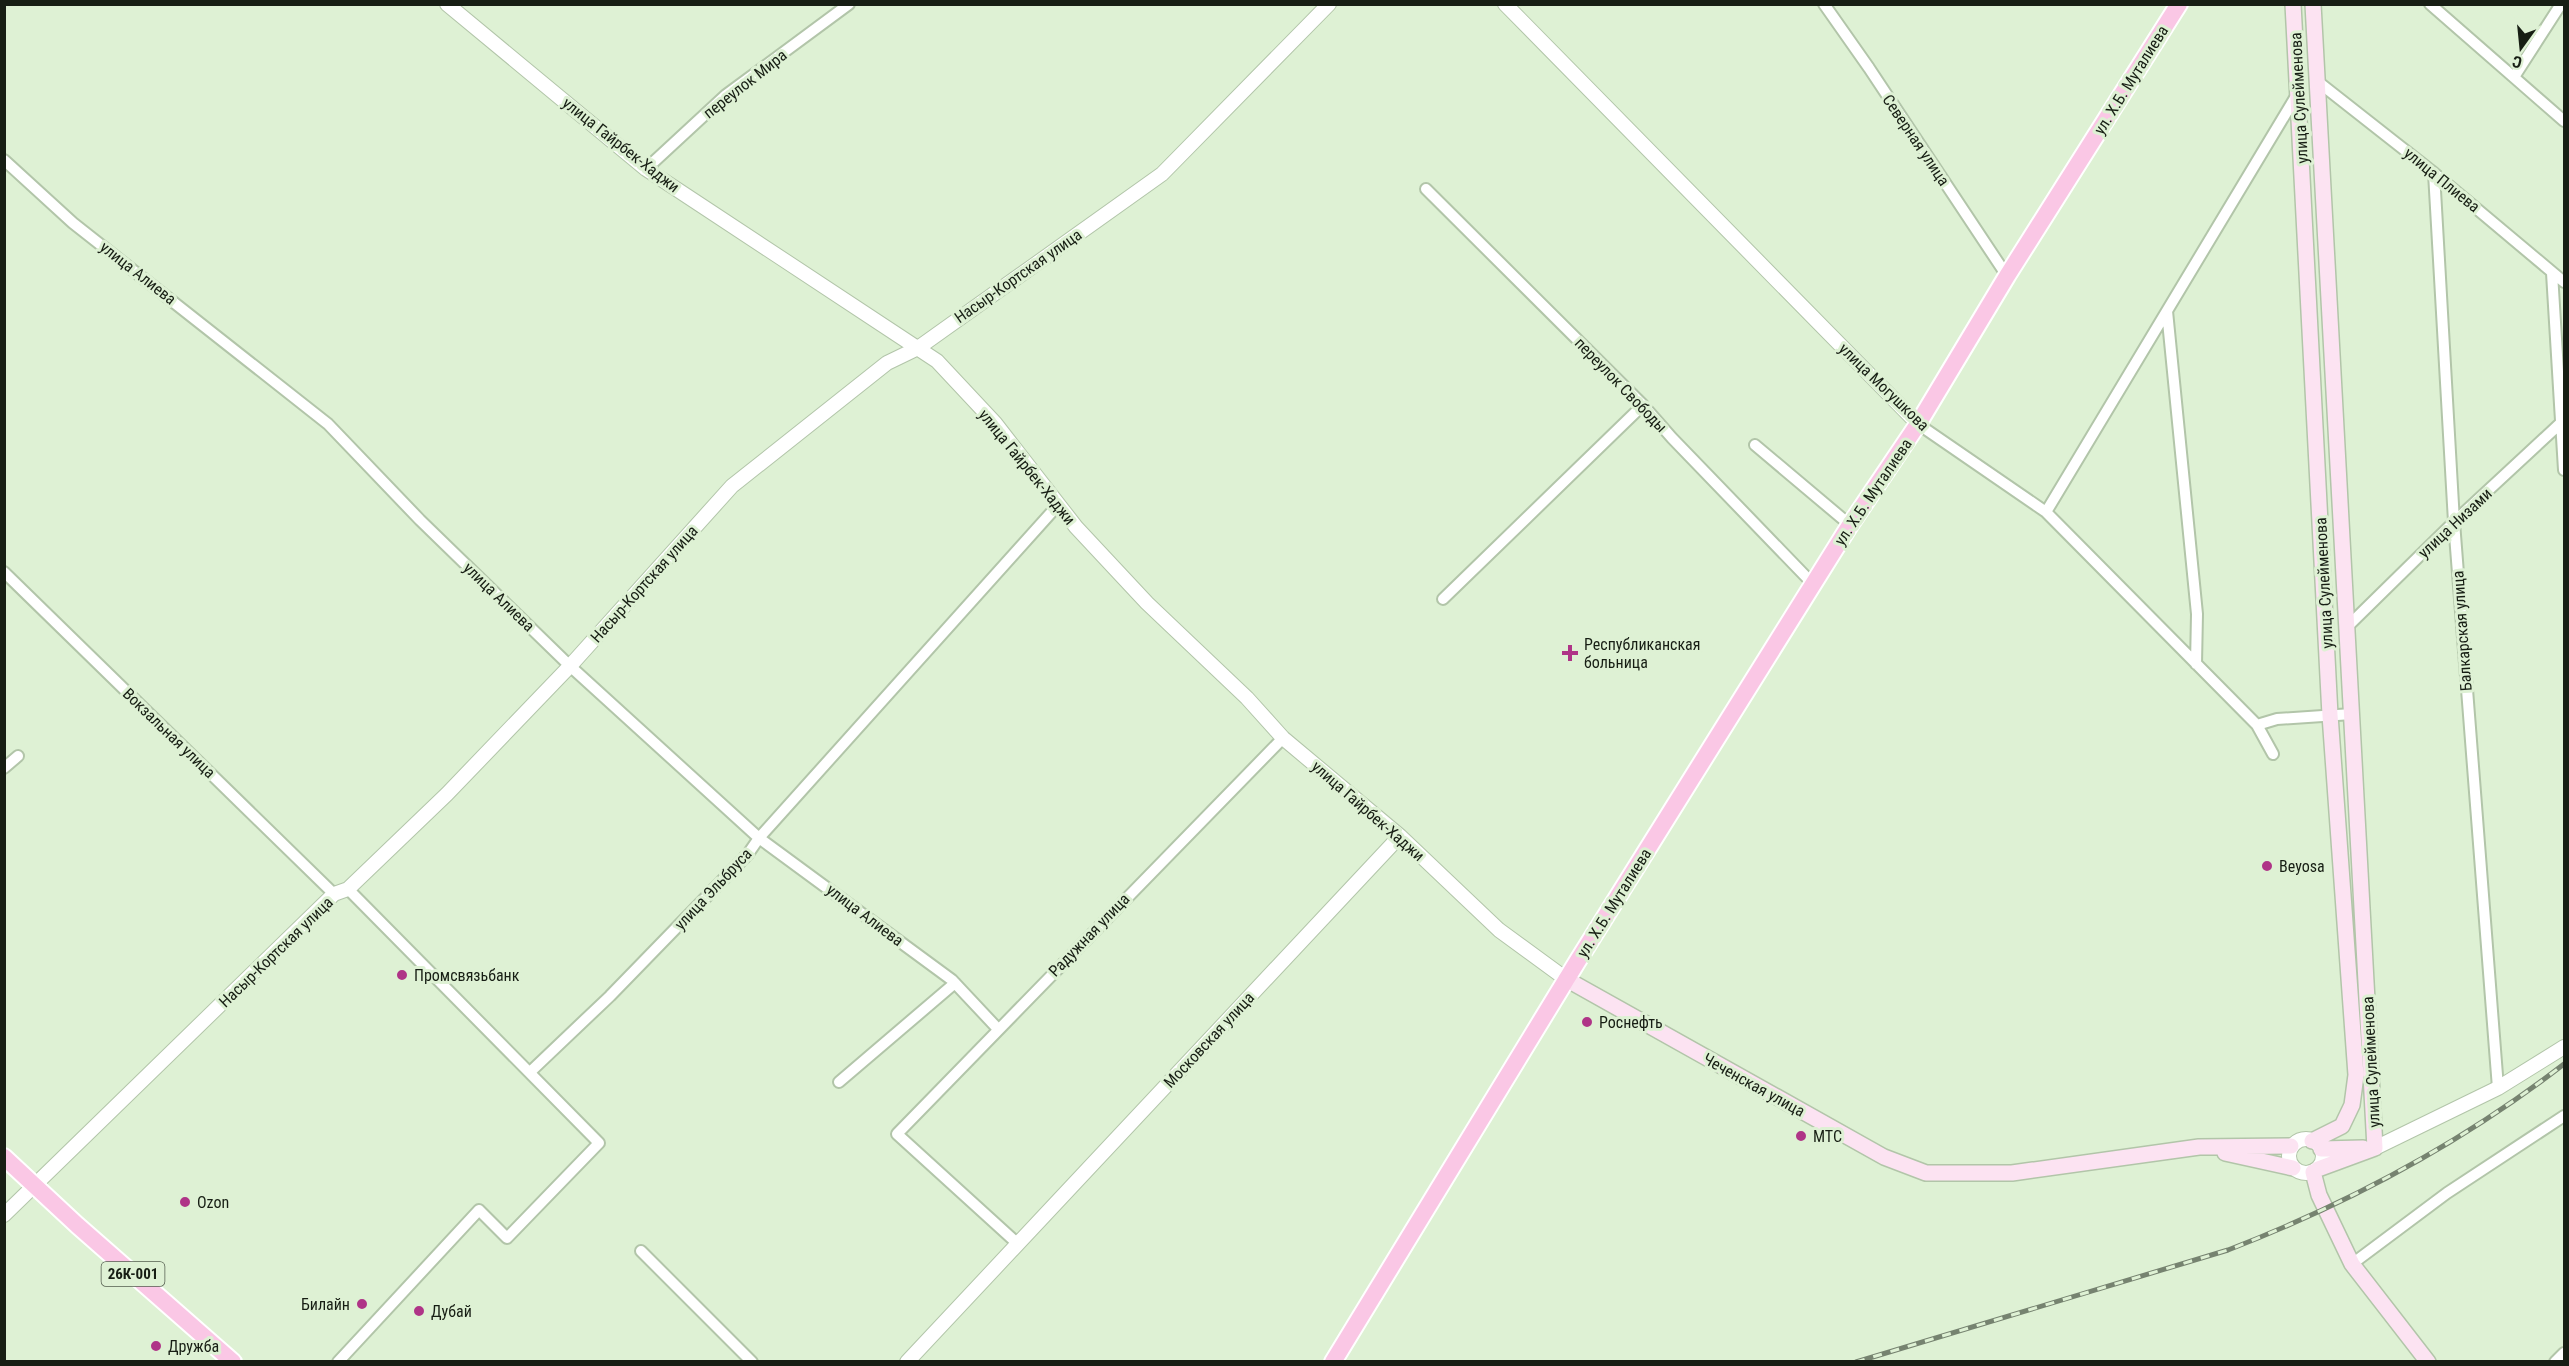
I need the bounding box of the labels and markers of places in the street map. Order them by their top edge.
place label: Республиканская больница [1584,635,1701,672]
marker: Республиканская больница [1561,644,1579,662]
place label: Beyosa [2279,857,2325,876]
marker: Beyosa [2260,859,2274,873]
place label: Промсвязьбанк [414,966,520,985]
marker: Промсвязьбанк [395,968,409,982]
place label: Роснефть [1599,1013,1663,1032]
marker: Роснефть [1580,1015,1594,1029]
place label: МТС [1813,1127,1842,1146]
marker: МТС [1794,1129,1808,1143]
place label: Ozon [197,1193,229,1212]
marker: Ozon [178,1195,192,1209]
place label: Билайн [301,1295,350,1314]
marker: Билайн [355,1297,369,1311]
place label: Дубай [431,1302,472,1321]
marker: Дубай [412,1304,426,1318]
place label: Дружба [168,1337,219,1356]
marker: Дружба [149,1339,163,1353]

